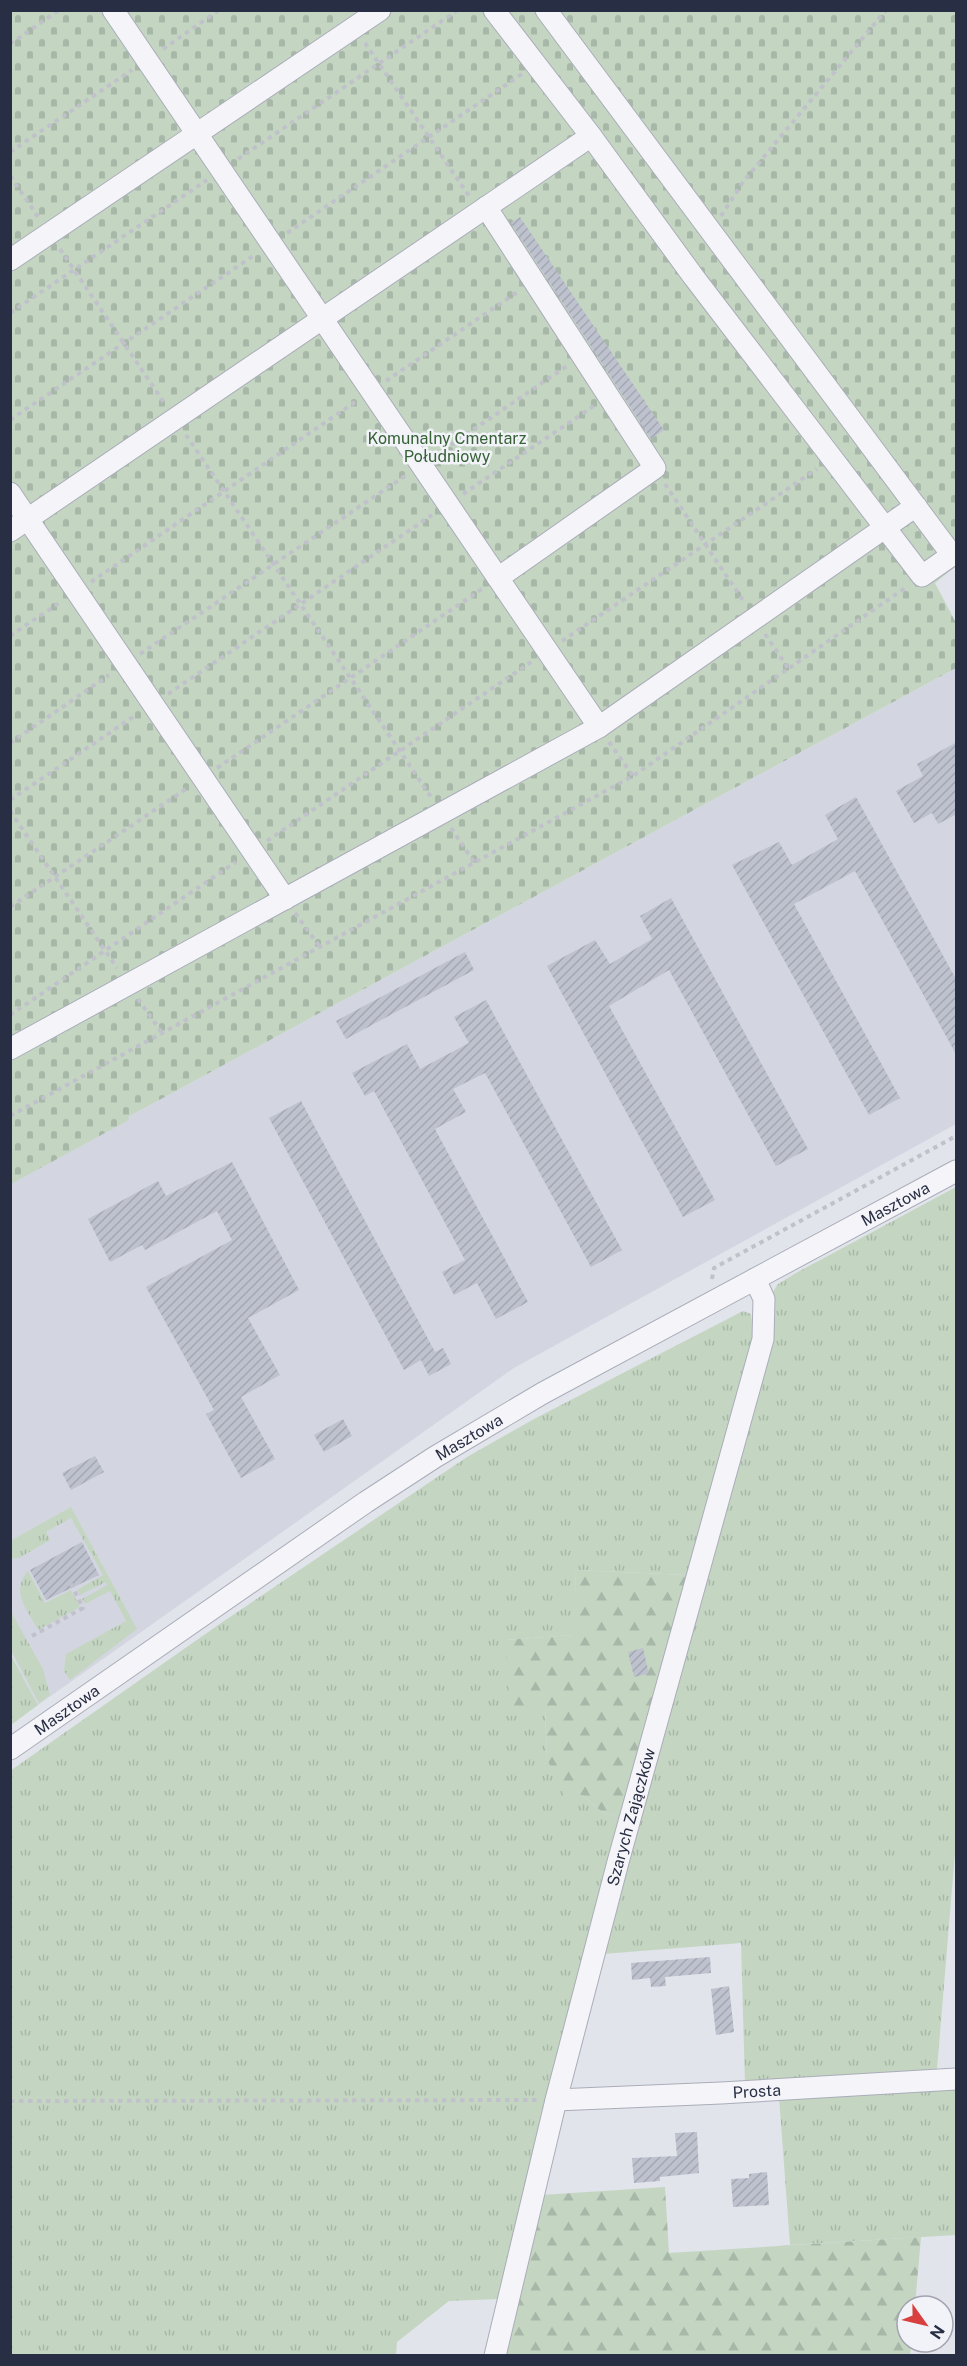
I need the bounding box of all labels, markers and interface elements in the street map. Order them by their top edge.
park label: Komunalny Cmentarz Południowy [368,429,527,466]
street label: Masztowa [858,1178,933,1230]
street label: Masztowa [432,1410,506,1464]
street label: Masztowa [31,1681,103,1739]
street label: Szarych Zajączków [603,1745,659,1888]
street label: Prosta [732,2080,781,2102]
north arrow [895,2294,955,2354]
text: N [926,2322,948,2343]

